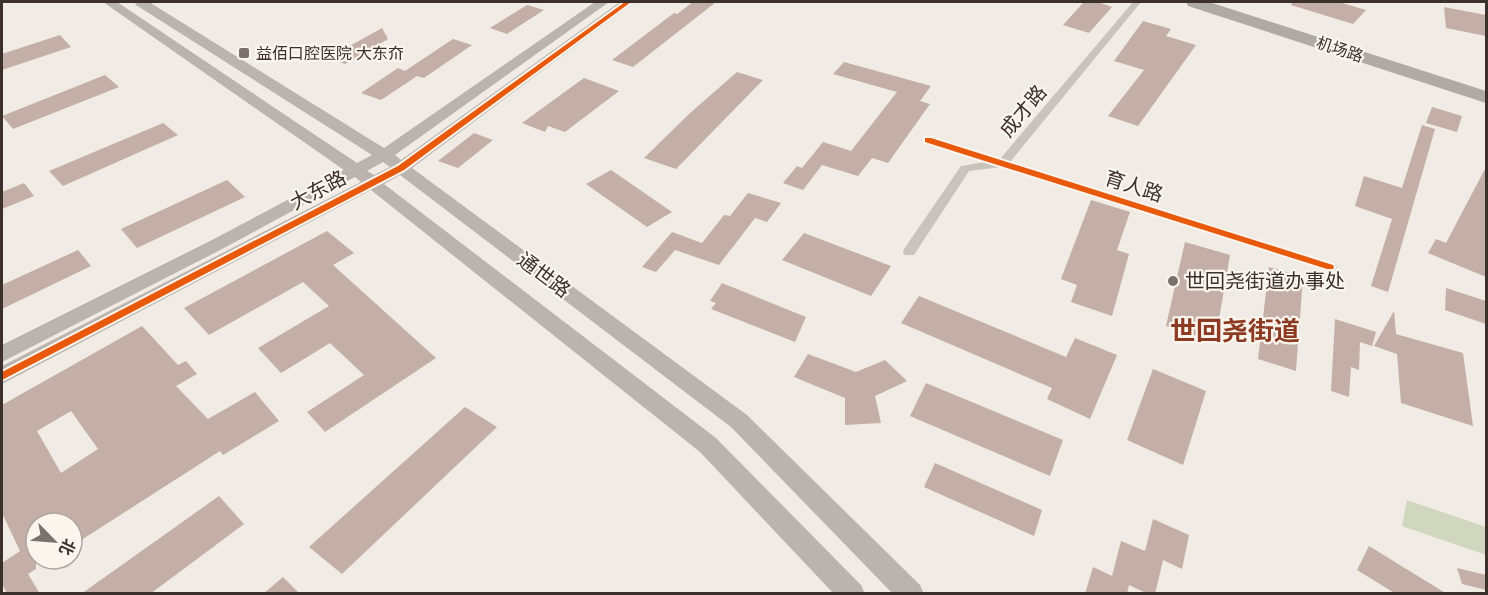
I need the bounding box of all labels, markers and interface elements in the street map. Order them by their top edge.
street label: 机场路 [1314,32,1366,67]
place label: 益佰口腔医院 大东夼 [256,43,404,64]
marker: 益佰口腔医院 大东夼 [237,46,251,60]
street label: 成才路 [994,80,1052,142]
street label: 大东路 [285,164,351,216]
street label: 育人路 [1101,164,1167,208]
street label: 通世路 [512,247,576,303]
place label: 世回尧街道办事处 [1185,268,1345,294]
marker: 世回尧街道办事处 [1166,274,1180,288]
district label: 世回尧街道 [1170,314,1300,348]
north arrow [24,511,84,571]
text: 北 [54,535,80,559]

